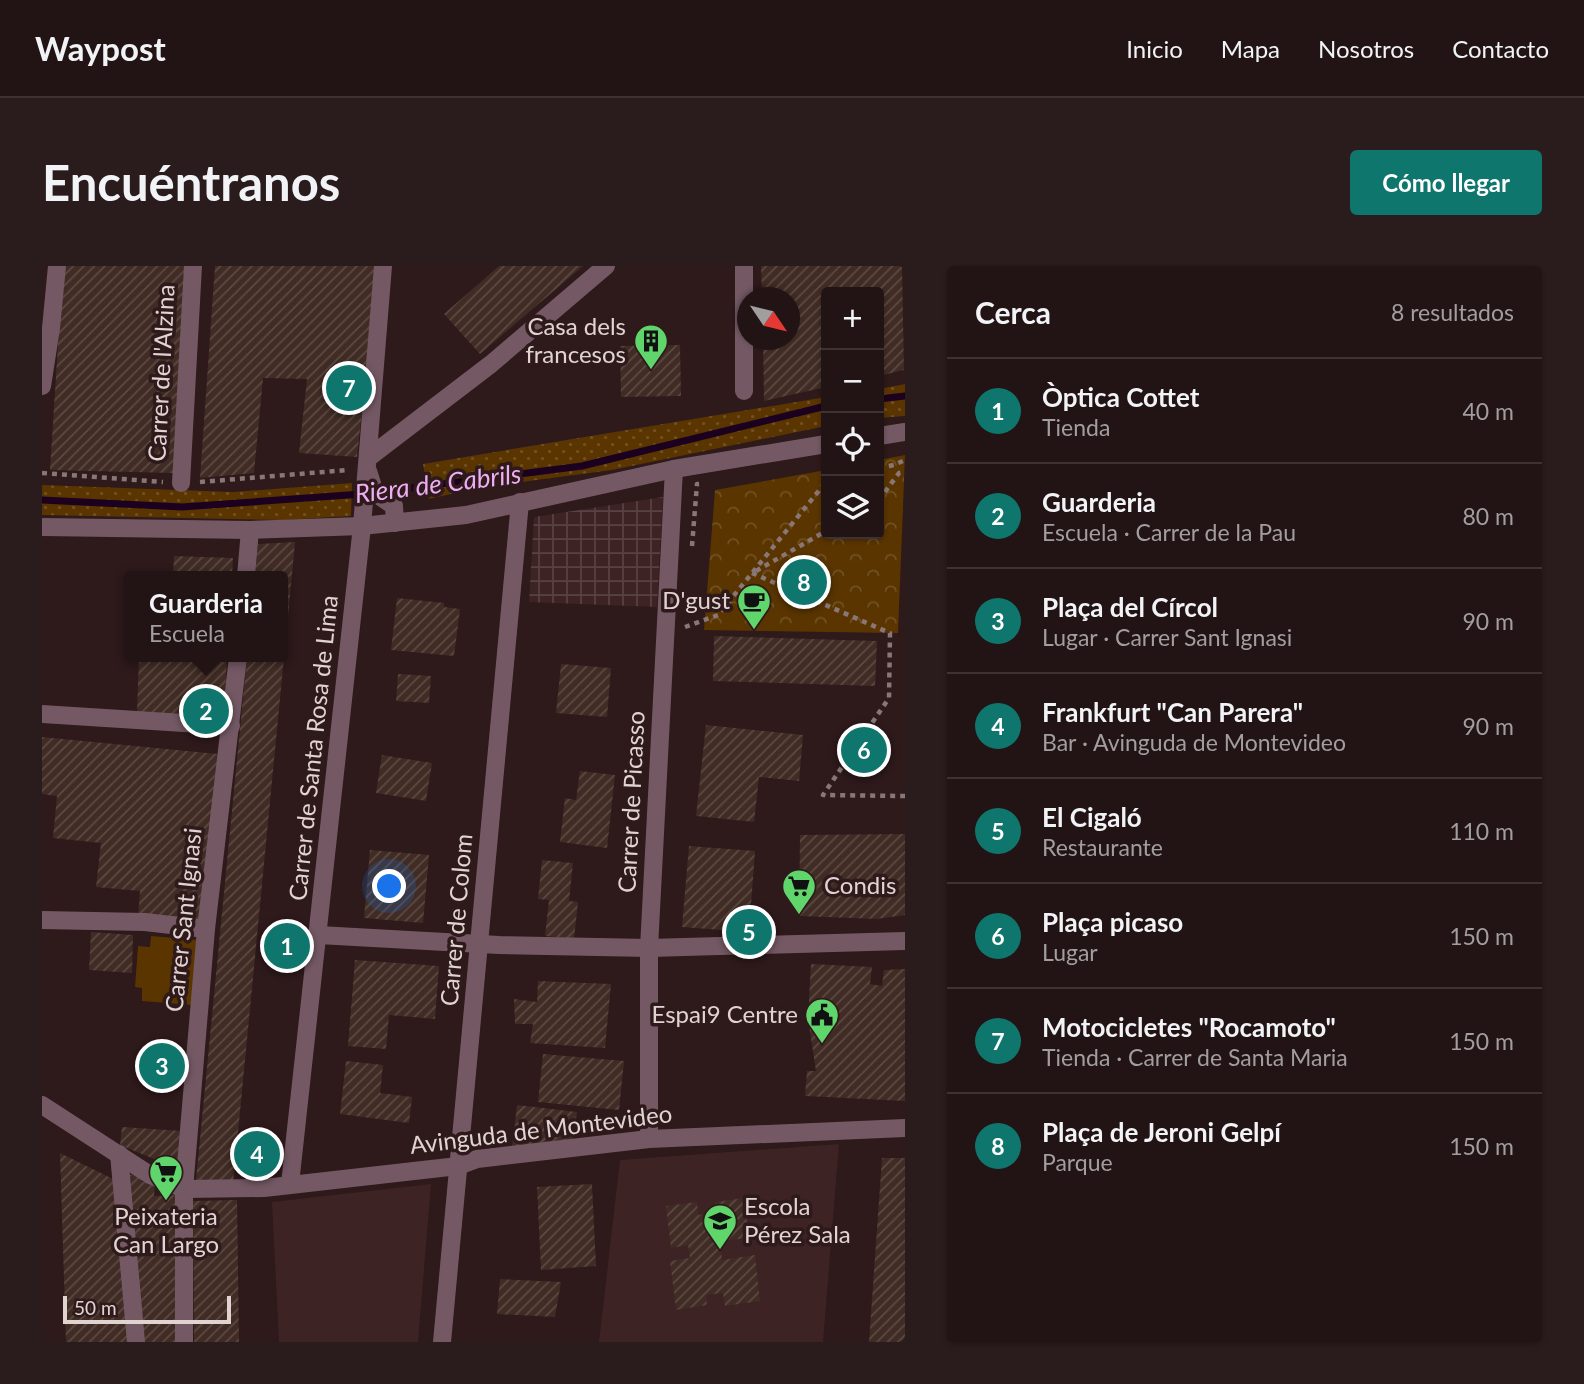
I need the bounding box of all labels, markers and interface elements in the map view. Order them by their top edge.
text: Waypost [35,28,166,68]
text: Inicio [1126,34,1183,63]
text: Mapa [1221,34,1280,63]
text: Nosotros [1318,34,1414,63]
text: Contacto [1452,34,1549,63]
button: Cómo llegar [1350,150,1542,215]
text: Encuéntranos [42,153,340,211]
street label: Carrer de l'Alzina [141,284,180,462]
north arrow [737,287,800,350]
map controls [821,287,884,539]
button: + [821,287,884,350]
text: Cerca [975,294,1051,330]
text: 8 resultados [1391,298,1514,326]
place label: Casa dels francesos [525,311,626,368]
building icon: Casa dels francesos [632,322,670,371]
button: − [821,350,884,413]
pin: 7 [326,362,372,414]
text: Òptica Cottet [1042,381,1199,413]
text: 1 [991,397,1005,425]
text: 40 m [1463,397,1514,425]
button: locate [821,413,884,476]
text: Tienda [1042,413,1110,441]
water label: Riera de Cabrils [353,457,523,509]
button: layers [821,476,884,539]
text: Guarderia [1042,486,1156,518]
text: 2 [991,502,1005,530]
text: 80 m [1463,502,1514,530]
text: Escuela · Carrer de la Pau [1042,518,1296,546]
pin: 8 [781,556,827,608]
popup [124,571,288,662]
cafe icon: D'gust [735,582,773,631]
place label: D'gust [662,585,730,614]
text: Guarderia [149,587,263,619]
text: Plaça del Círcol [1042,591,1218,623]
street label: Carrer de Santa Rosa de Lima [282,594,343,902]
text: 3 [991,607,1005,635]
text: 90 m [1463,607,1514,635]
text: Escuela [149,619,225,647]
text: Lugar · Carrer Sant Ignasi [1042,623,1292,651]
pin: 2 [183,685,229,737]
text: Frankfurt "Can Parera" [1042,696,1303,728]
street label: Carrer de Picasso [611,710,650,894]
text: 4 [991,712,1005,740]
text: 90 m [1463,712,1514,740]
pin: 6 [841,724,887,776]
text: Bar · Avinguda de Montevideo [1042,728,1346,756]
text: El Cigaló [1042,801,1142,833]
text: 5 [991,817,1005,845]
text: 110 m [1449,817,1514,845]
street label: Carrer Sant Ignasi [158,826,207,1013]
street label: Carrer de Colom [434,833,477,1007]
text: Restaurante [1042,833,1163,861]
supermarket icon: Condis [780,867,818,916]
your location [372,869,406,903]
place label: Condis [824,870,896,899]
pin: 5 [726,906,772,958]
text: Plaça picaso [1042,906,1183,938]
pin: 1 [264,920,310,972]
text: 6 [991,922,1005,950]
text: 150 m [1449,922,1514,950]
text: Lugar [1042,938,1098,966]
public building icon: Espai9 Centre [803,996,841,1045]
place label: Espai9 Centre [652,999,798,1028]
text: Motocicletes "Rocamoto" [1042,1011,1336,1043]
text: 7 [991,1027,1005,1055]
text: 150 m [1449,1027,1514,1055]
pin: 3 [139,1040,185,1092]
text: Tienda · Carrer de Santa Maria [1042,1043,1348,1071]
street label: Avinguda de Montevideo [408,1098,674,1159]
text: Plaça de Jeroni Gelpí [1042,1116,1281,1148]
pin: 4 [234,1128,280,1180]
text: 8 [991,1132,1005,1160]
text: 150 m [1449,1132,1514,1160]
text: Parque [1042,1148,1113,1176]
supermarket icon: Peixateria Can Largo [147,1153,185,1202]
place label: Escola Pérez Sala [744,1191,851,1248]
place label: Peixateria Can Largo [113,1201,219,1258]
school or university icon: Escola Pérez Sala [701,1202,739,1251]
scale bar [63,1293,231,1325]
text: 50 m [74,1296,117,1319]

